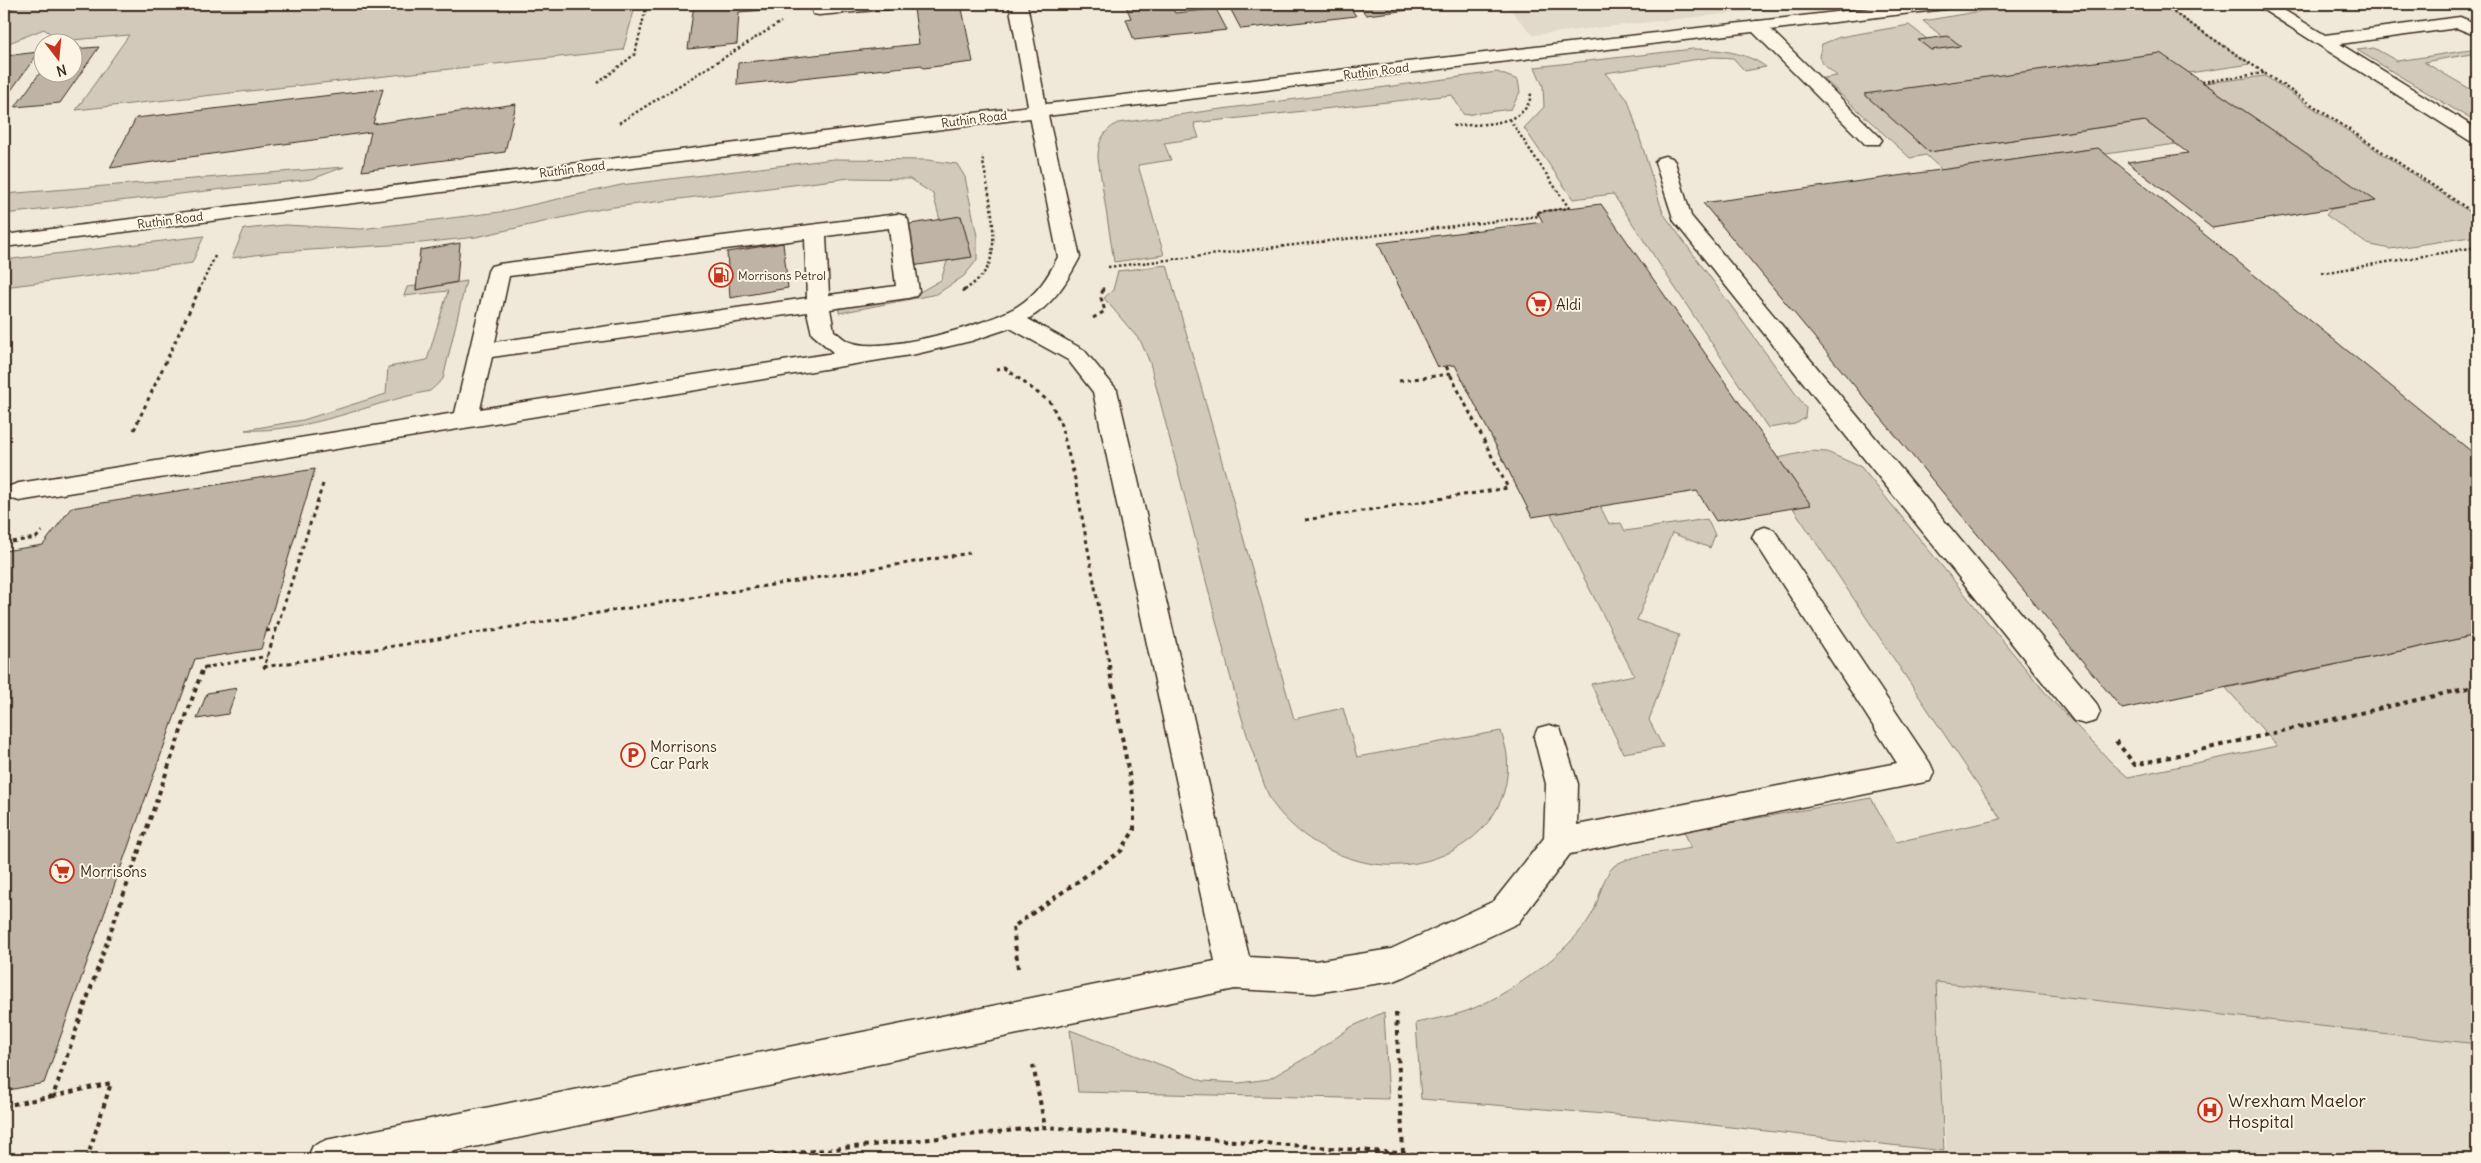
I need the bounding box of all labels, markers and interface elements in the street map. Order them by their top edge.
north arrow [32,32,82,82]
street label: Ruthin Road [1342,60,1410,82]
text: N [54,61,69,80]
street label: Ruthin Road [940,108,1008,130]
street label: Ruthin Road [538,158,606,180]
street label: Ruthin Road [136,209,204,231]
fuel station icon: Morrisons Petrol [708,262,734,288]
place label: Morrisons Petrol [738,268,826,283]
supermarket icon: Aldi [1526,291,1552,317]
place label: Aldi [1556,295,1581,314]
place label: Morrisons Car Park [650,737,717,773]
parking icon: Morrisons Car Park [620,742,646,768]
supermarket icon: Morrisons [49,858,75,884]
place label: Morrisons [80,862,147,881]
place label: Wrexham Maelor Hospital [2228,1089,2366,1133]
hospital icon: Wrexham Maelor Hospital [2197,1097,2223,1123]

